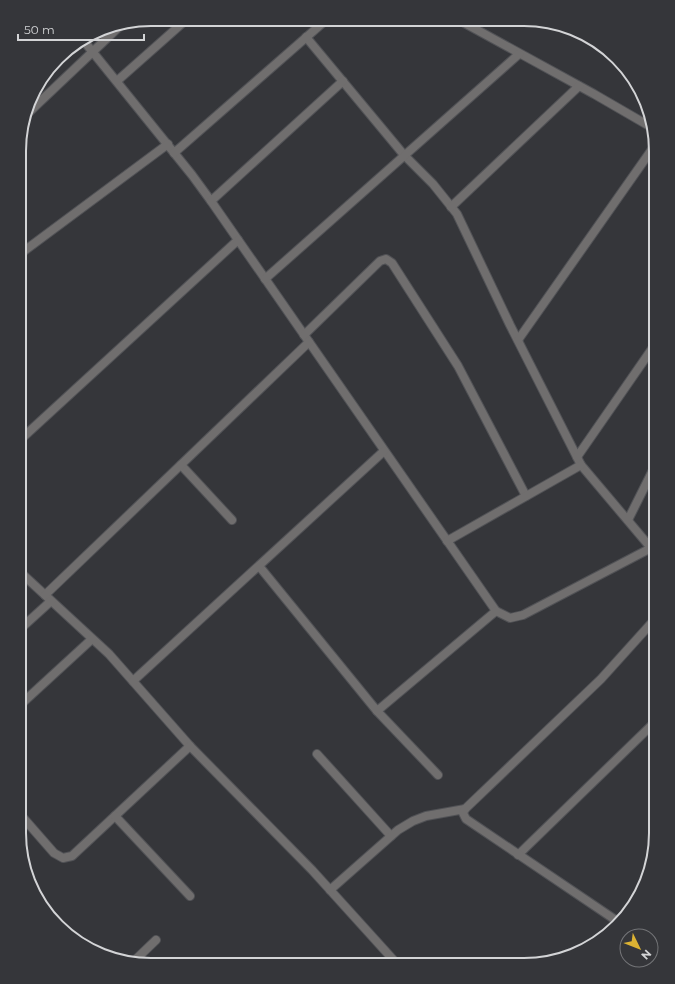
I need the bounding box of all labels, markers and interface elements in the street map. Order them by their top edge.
scale bar [18,16,144,42]
text: 50 m [24,22,55,37]
north arrow [619,928,659,968]
text: N [638,947,654,963]

